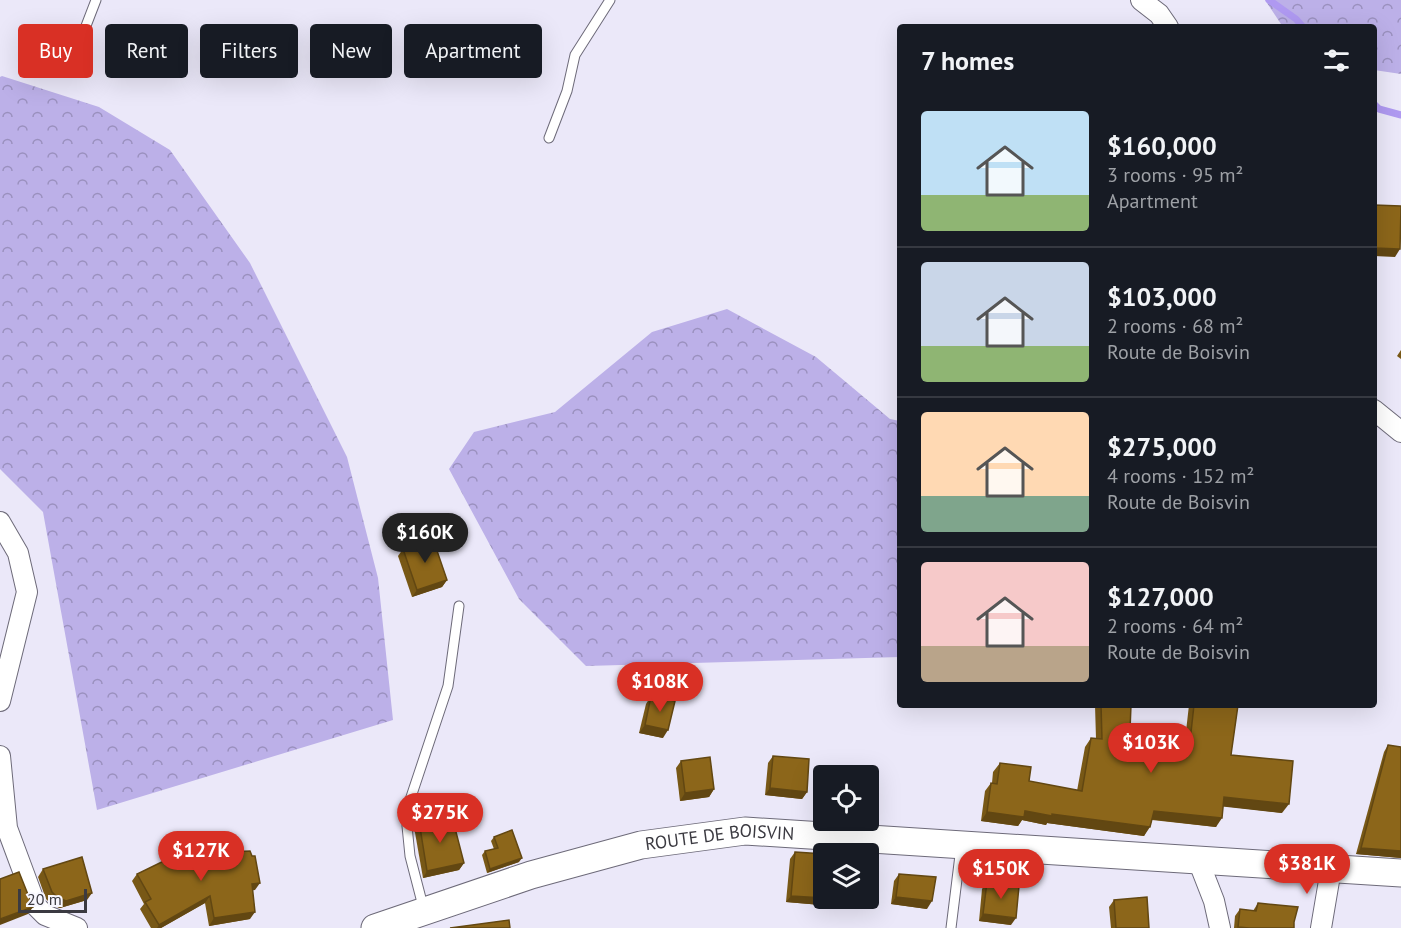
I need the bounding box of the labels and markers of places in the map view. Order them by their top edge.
pin: $160K [383,513,467,564]
pin: $108K [618,662,702,713]
pin: $103K [1109,723,1193,774]
pin: $275K [398,793,482,844]
pin: $127K [159,831,243,882]
pin: $381K [1265,844,1349,895]
pin: $150K [959,849,1043,900]

